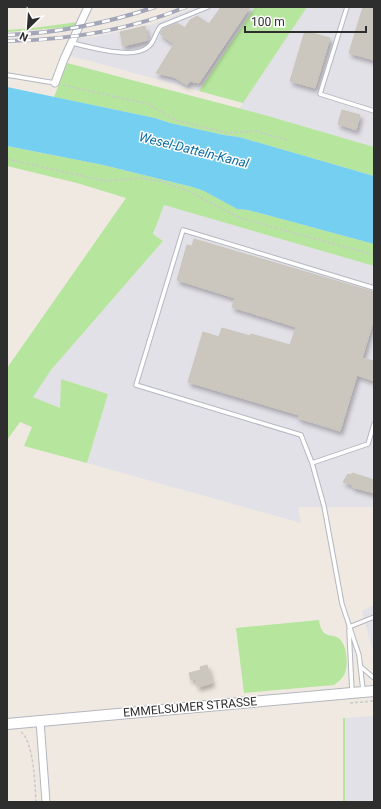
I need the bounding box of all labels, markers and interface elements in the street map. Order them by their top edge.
north arrow [8,8,48,48]
scale bar [245,8,366,34]
text: 100 m [251,15,285,29]
text: N [18,29,30,44]
water label: Wesel-Datteln-Kanal [138,129,251,171]
street label: EMMELSUMER STRASSE [123,694,258,720]

